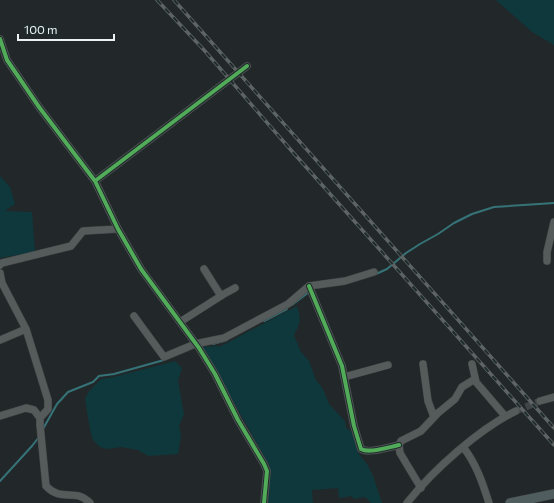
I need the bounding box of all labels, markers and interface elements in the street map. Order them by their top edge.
scale bar [18,16,114,42]
text: 100 m [24,22,58,36]

